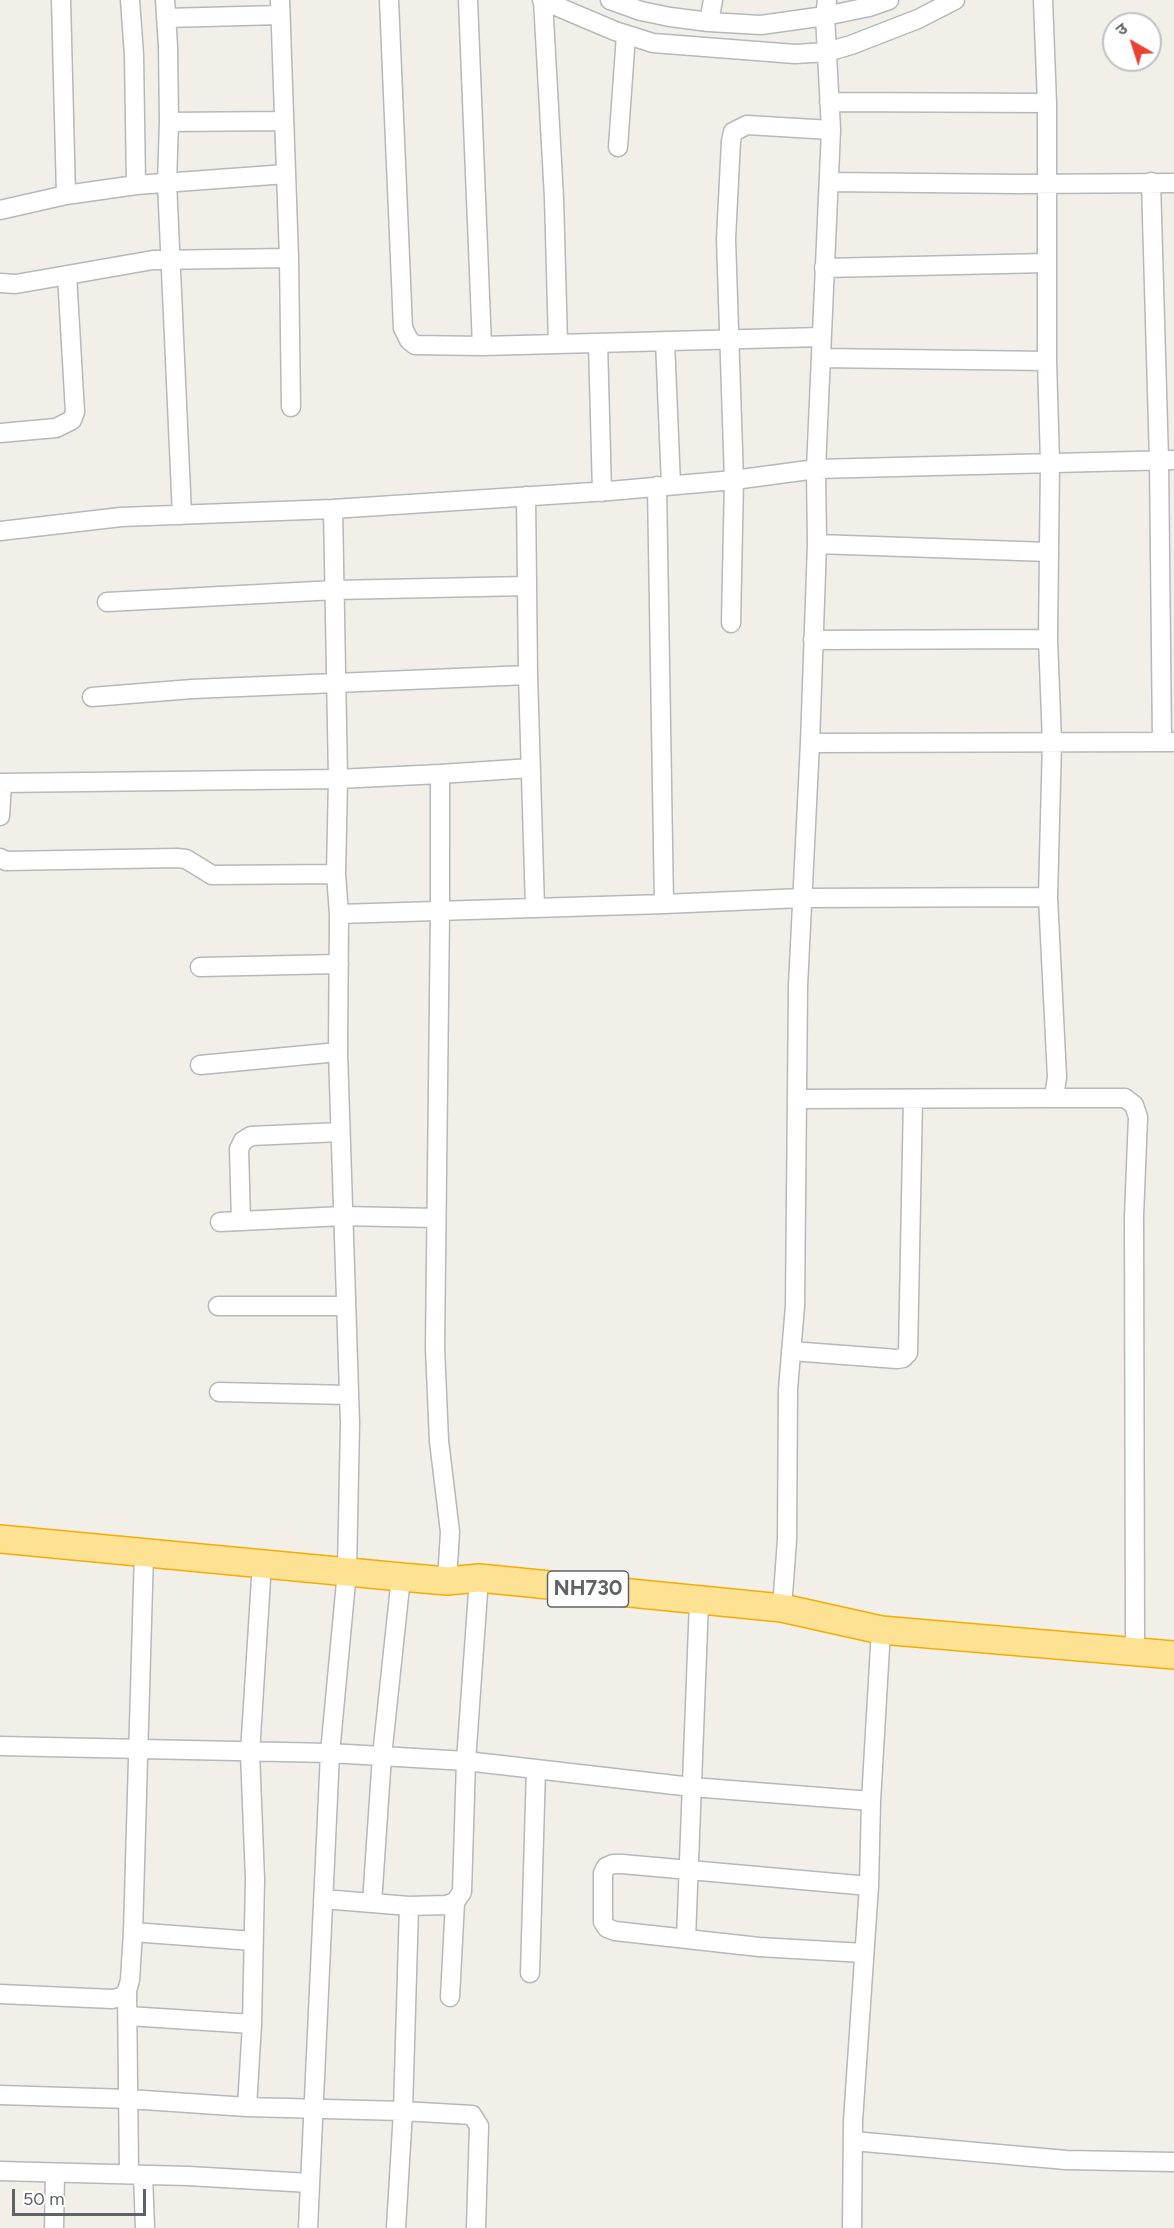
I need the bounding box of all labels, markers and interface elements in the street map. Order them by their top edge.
north arrow [1102,12,1162,72]
text: उ [1112,19,1131,40]
road number: NH730 [548,1571,628,1607]
scale bar [15,2177,148,2215]
text: 50 m [23,2188,65,2210]

